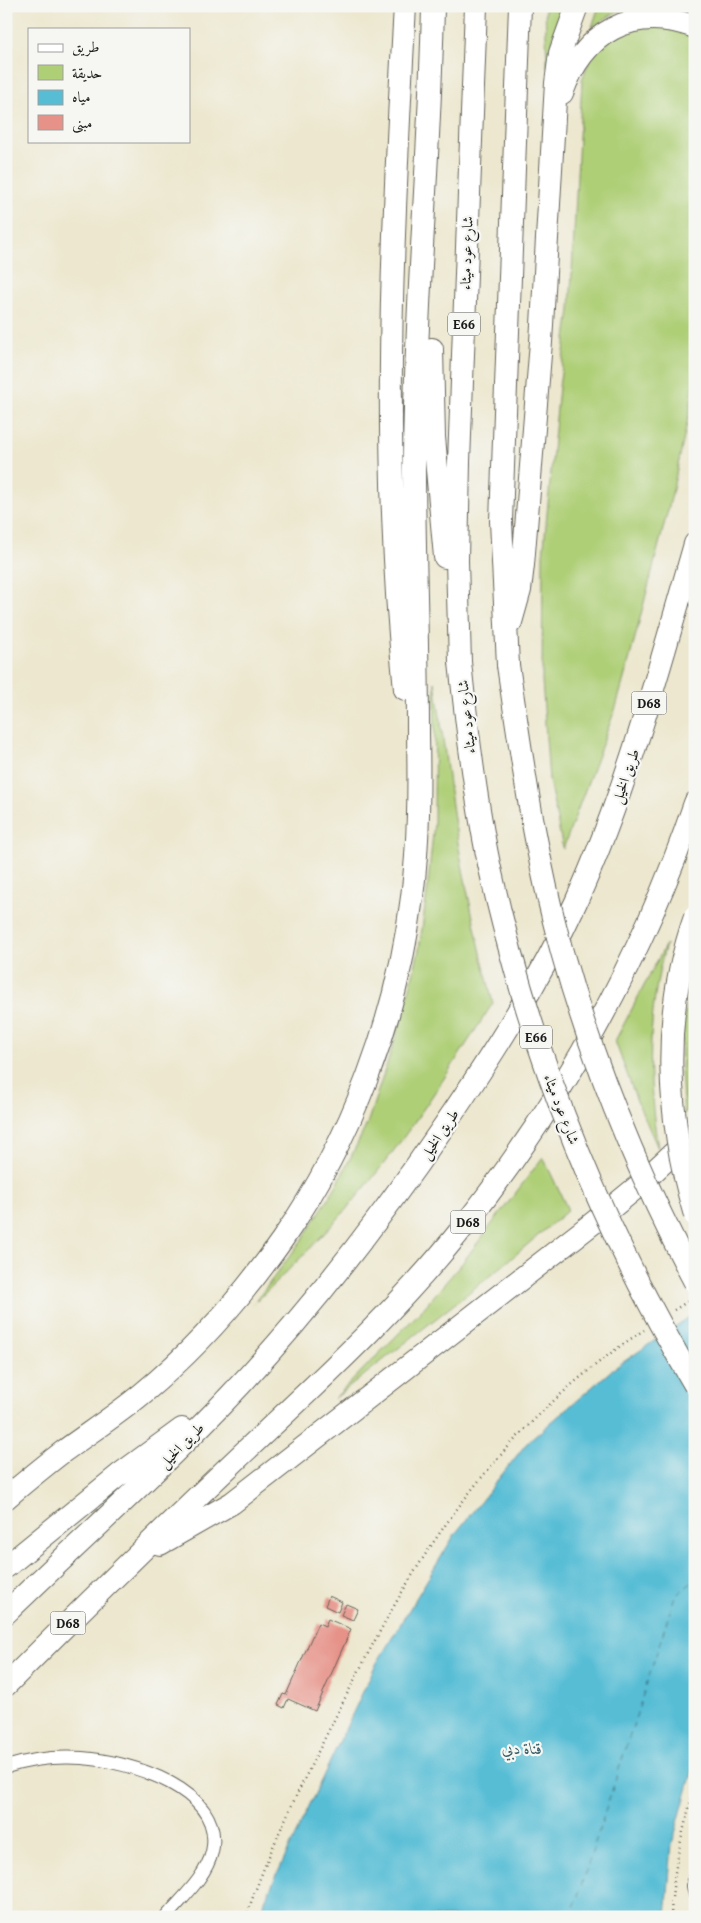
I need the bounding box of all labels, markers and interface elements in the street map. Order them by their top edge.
legend [28,28,190,142]
text: طريق [72,36,99,57]
text: حديقة [72,62,102,83]
text: مياه [72,86,90,107]
text: مبنى [72,112,92,134]
street label: شارع عود ميثاء [454,216,481,290]
road number: E66 [448,312,480,336]
street label: شارع عود ميثاء [452,679,483,755]
road number: D68 [632,691,666,714]
street label: طريق الخيل [606,746,645,807]
road number: E66 [520,1026,552,1048]
street label: شارع عود ميثاء [536,1071,585,1148]
street label: طريق الخيل [414,1105,464,1164]
road number: D68 [450,1210,486,1234]
street label: طريق الخيل [154,1418,209,1473]
road number: D68 [50,1612,86,1635]
water label: قناة دبي [502,1736,542,1761]

